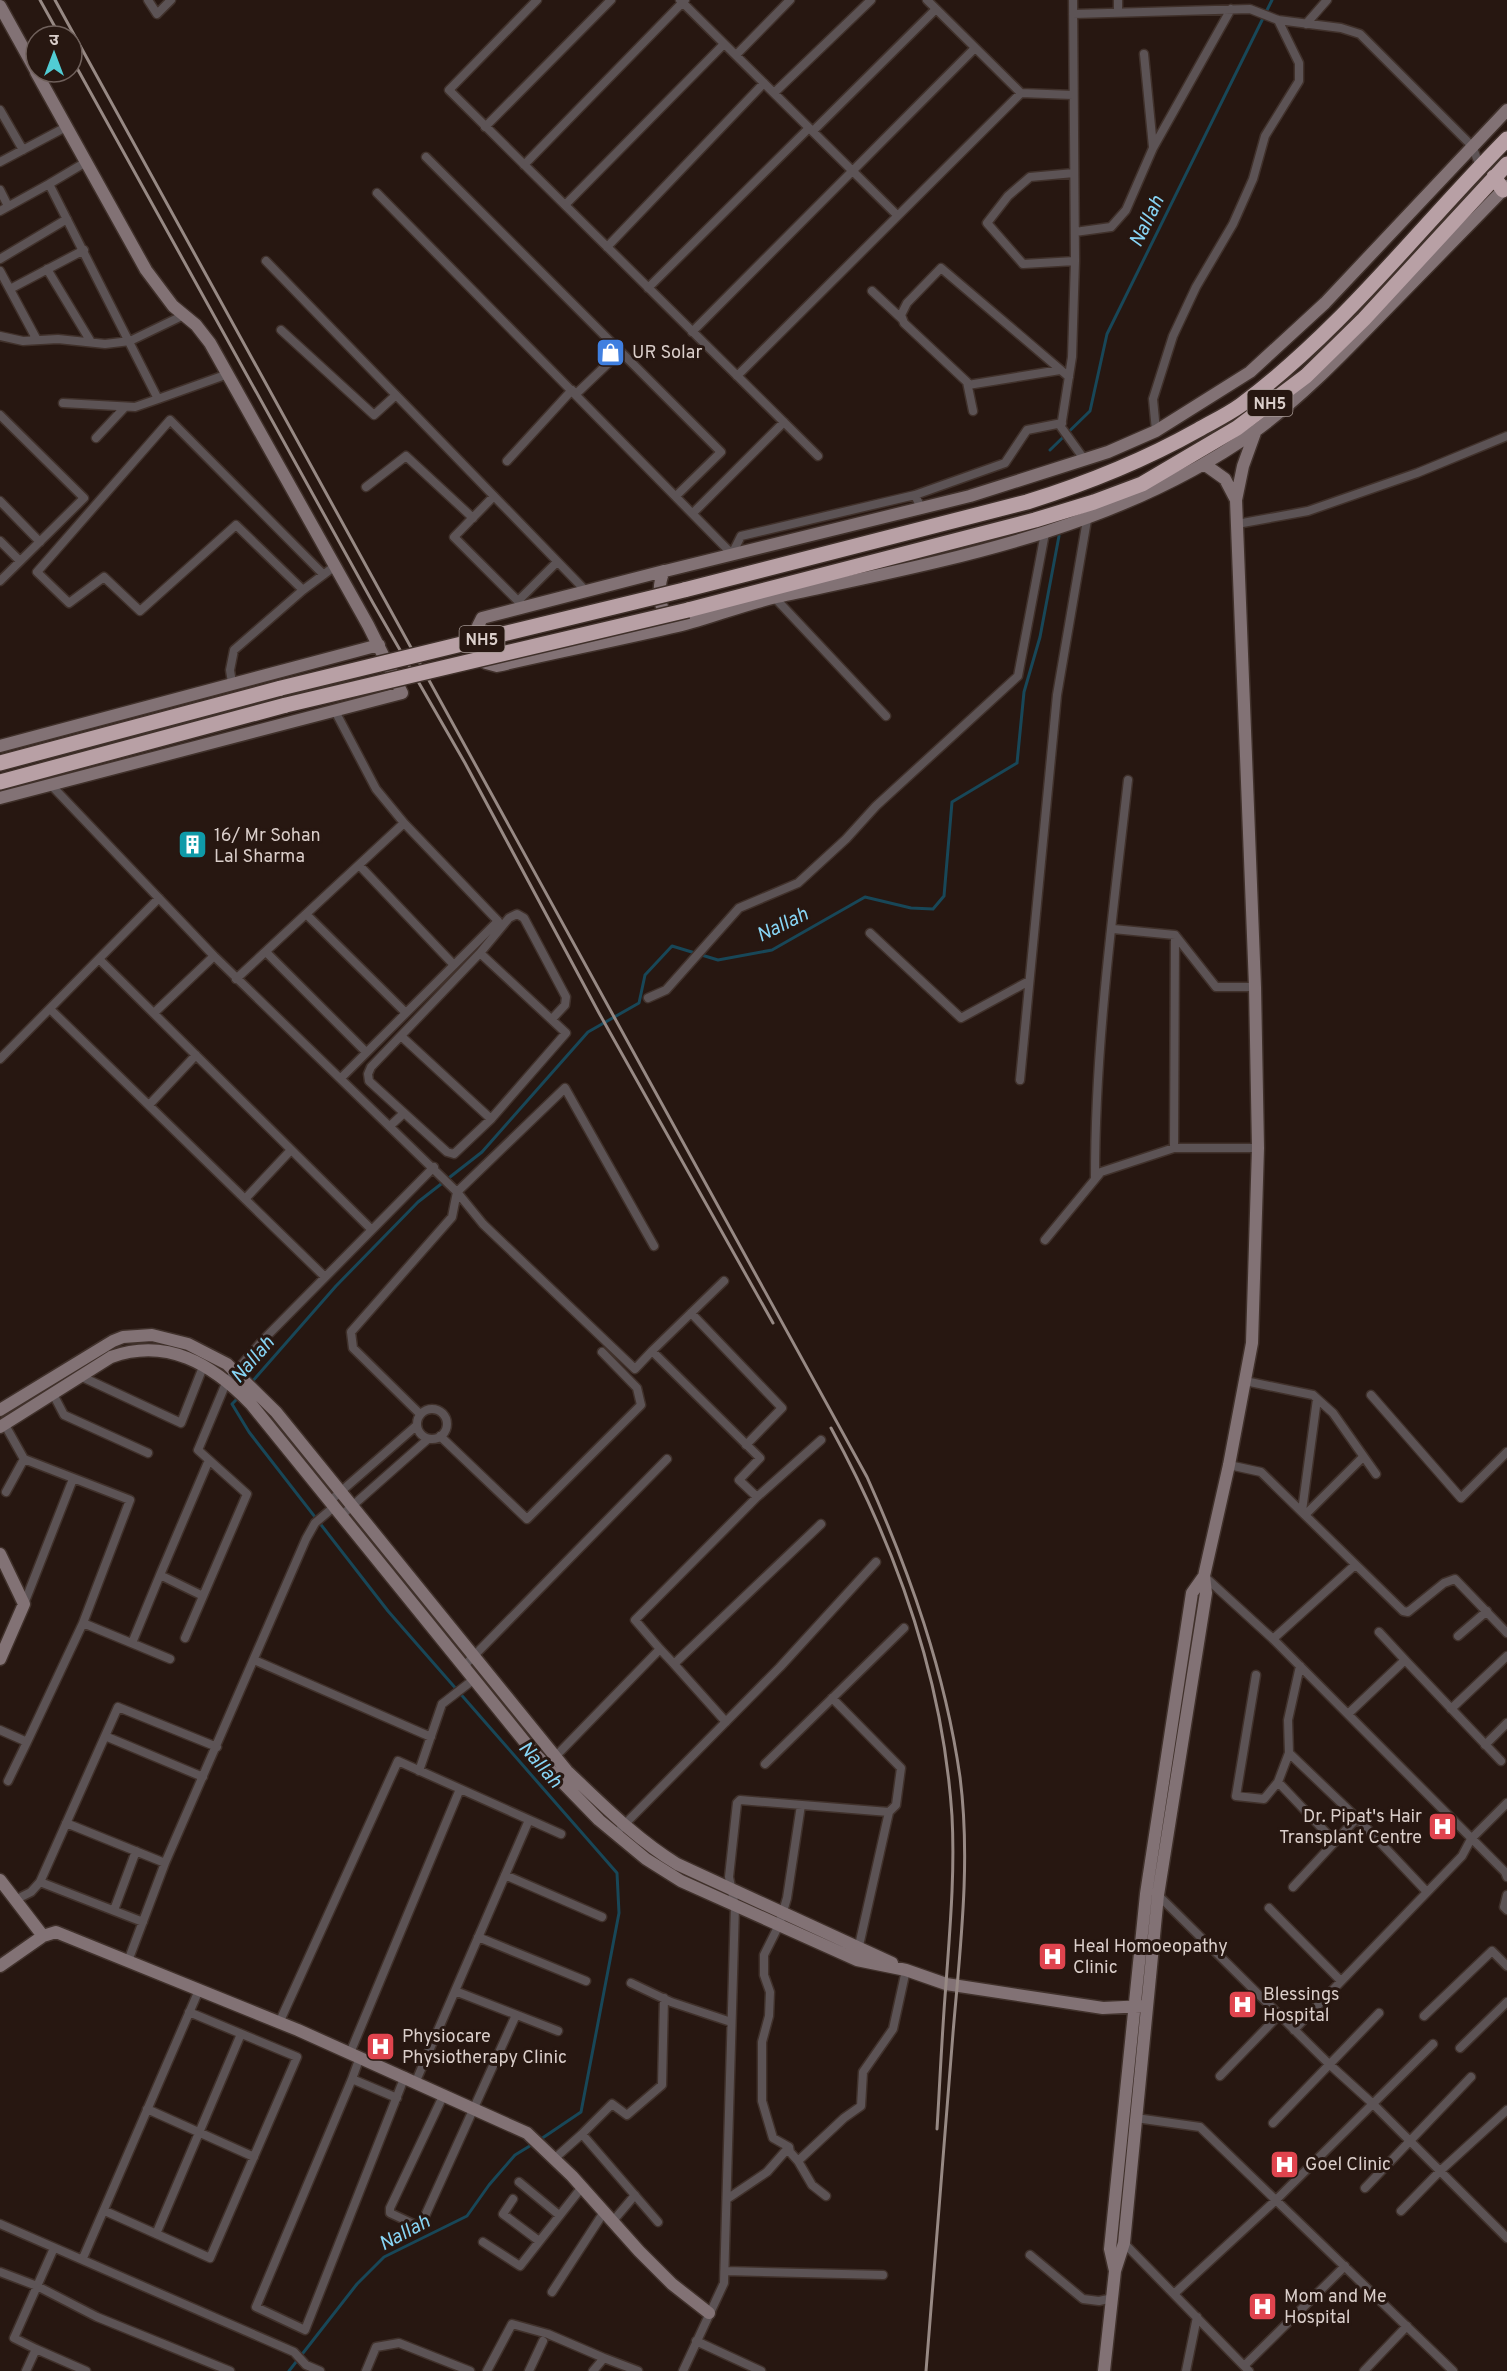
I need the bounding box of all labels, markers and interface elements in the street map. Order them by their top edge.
north arrow [24,24,84,84]
text: उ [49,31,59,51]
water label: Nallah [1124,191,1172,252]
shop icon: UR Solar [595,336,627,368]
place label: UR Solar [632,342,703,365]
road number: NH5 [1248,390,1292,416]
road number: NH5 [460,626,504,652]
place label: 16/ Mr Sohan Lal Sharma [214,825,321,869]
building icon: 16/ Mr Sohan Lal Sharma [177,829,209,861]
water label: Nallah [753,902,813,949]
water label: Nallah [226,1331,281,1389]
water label: Nallah [512,1736,567,1795]
place label: Dr. Pipat's Hair Transplant Centre [1279,1806,1422,1850]
hospital icon: Dr. Pipat's Hair Transplant Centre [1427,1810,1459,1842]
place label: Heal Homoeopathy Clinic [1073,1936,1228,1980]
hospital icon: Heal Homoeopathy Clinic [1036,1940,1068,1972]
place label: Blessings Hospital [1263,1984,1339,2028]
hospital icon: Blessings Hospital [1226,1988,1258,2020]
place label: Physiocare Physiotherapy Clinic [402,2026,567,2070]
hospital icon: Physiocare Physiotherapy Clinic [365,2030,397,2062]
hospital icon: Goel Clinic [1268,2148,1300,2180]
place label: Goel Clinic [1305,2154,1391,2177]
water label: Nallah [375,2209,435,2258]
place label: Mom and Me Hospital [1284,2286,1387,2330]
hospital icon: Mom and Me Hospital [1247,2290,1279,2322]

